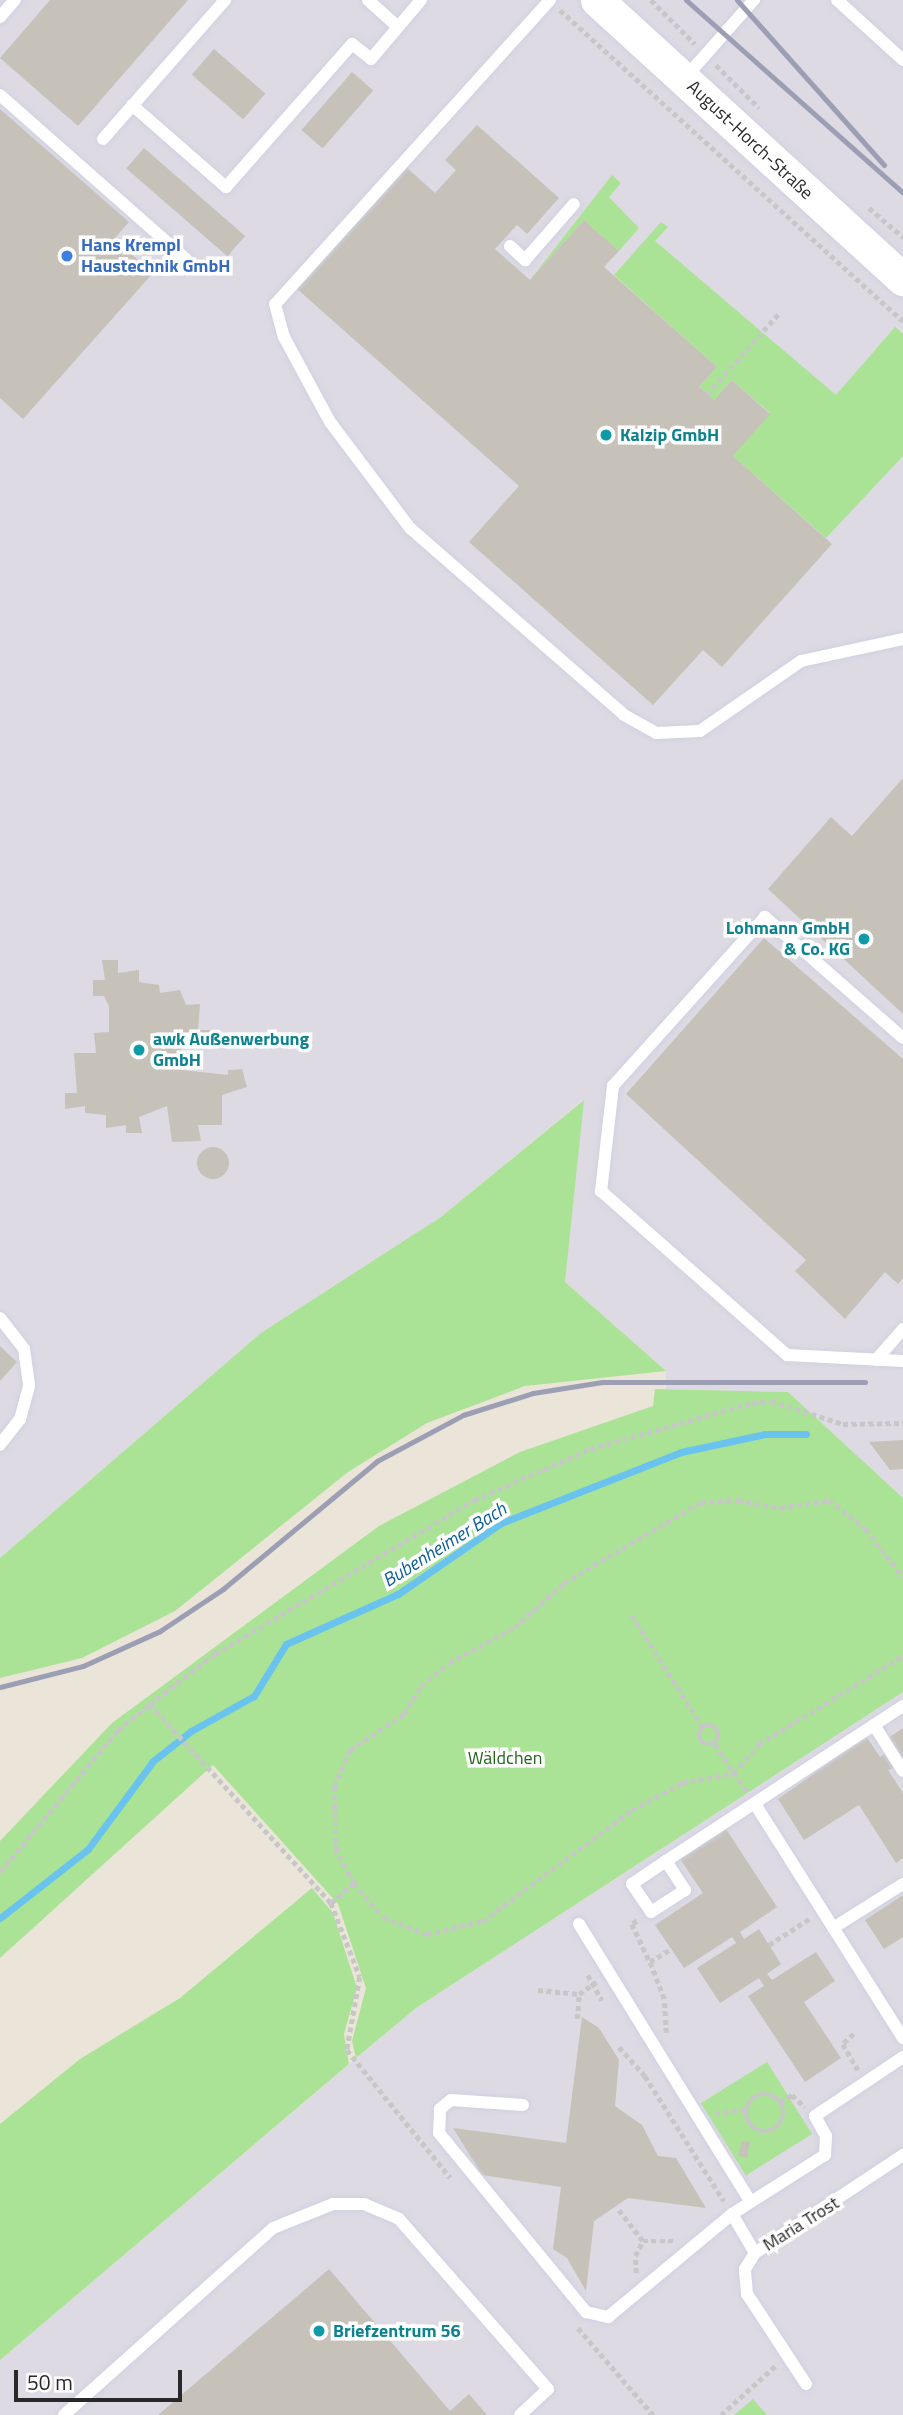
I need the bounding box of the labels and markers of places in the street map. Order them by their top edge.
place label: Hans Krempl Haustechnik GmbH [81,235,230,278]
marker: Hans Krempl Haustechnik GmbH [59,248,75,264]
place label: Kalzip GmbH [620,424,719,446]
marker: Kalzip GmbH [598,427,614,443]
place label: Lohmann GmbH & Co. KG [726,918,850,960]
marker: Lohmann GmbH & Co. KG [856,931,872,947]
place label: awk Außenwerbung GmbH [153,1029,309,1072]
marker: awk Außenwerbung GmbH [131,1042,147,1058]
place label: Briefzentrum 56 [333,2320,461,2342]
marker: Briefzentrum 56 [311,2323,327,2339]

